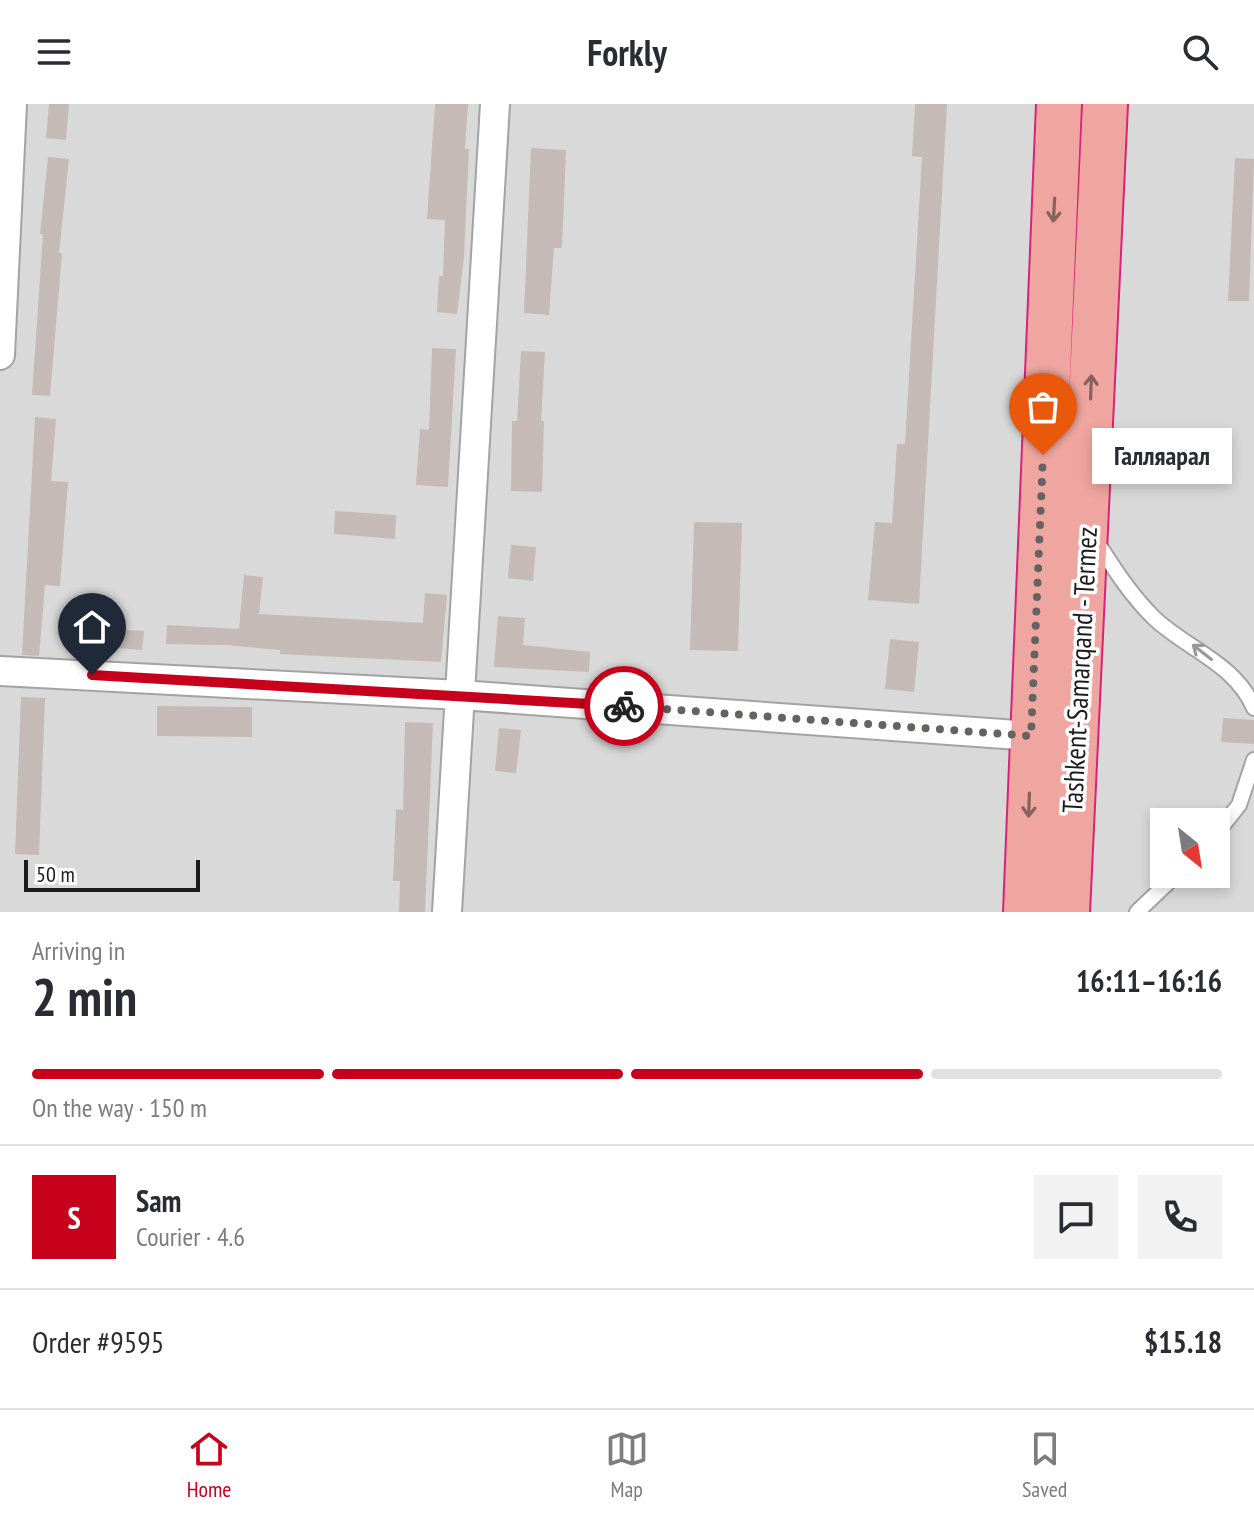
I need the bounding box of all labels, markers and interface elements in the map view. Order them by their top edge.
text: Forkly [587,29,667,76]
icon: menu [32,30,76,74]
icon: search [1178,30,1222,74]
one-way arrow [1047,196,1062,223]
pin [1009,373,1077,455]
one-way arrow [1083,374,1098,401]
icon: bag [1021,385,1065,429]
callout: Галляарал [1091,427,1231,483]
text: Галляарал [1114,439,1210,472]
street label: Tashkent-Samarqand - Termez [1053,526,1105,814]
pin [58,593,126,675]
icon: home [70,605,114,649]
one-way arrow [1192,643,1213,660]
courier [584,666,664,746]
icon: bike [602,684,646,728]
one-way arrow [1021,791,1036,818]
north arrow [1150,808,1230,888]
map controls [1150,808,1230,888]
scale bar [24,856,200,892]
text: 50 m [36,860,75,888]
text: Arriving in [32,934,125,967]
text: 16:11–16:16 [1076,961,1222,1000]
text: 2 min [32,963,137,1030]
text: On the way · 150 m [32,1091,207,1124]
button: chat [1034,1175,1118,1259]
button: phone [1138,1175,1222,1259]
text: Sam [136,1181,181,1220]
text: S [67,1198,81,1237]
text: Courier · 4.6 [136,1220,245,1253]
text: Order #9595 [32,1322,164,1361]
text: $15.18 [1144,1322,1222,1361]
tab: Home [187,1427,231,1503]
tab: Map [605,1427,649,1503]
tab: Saved [1022,1427,1067,1503]

